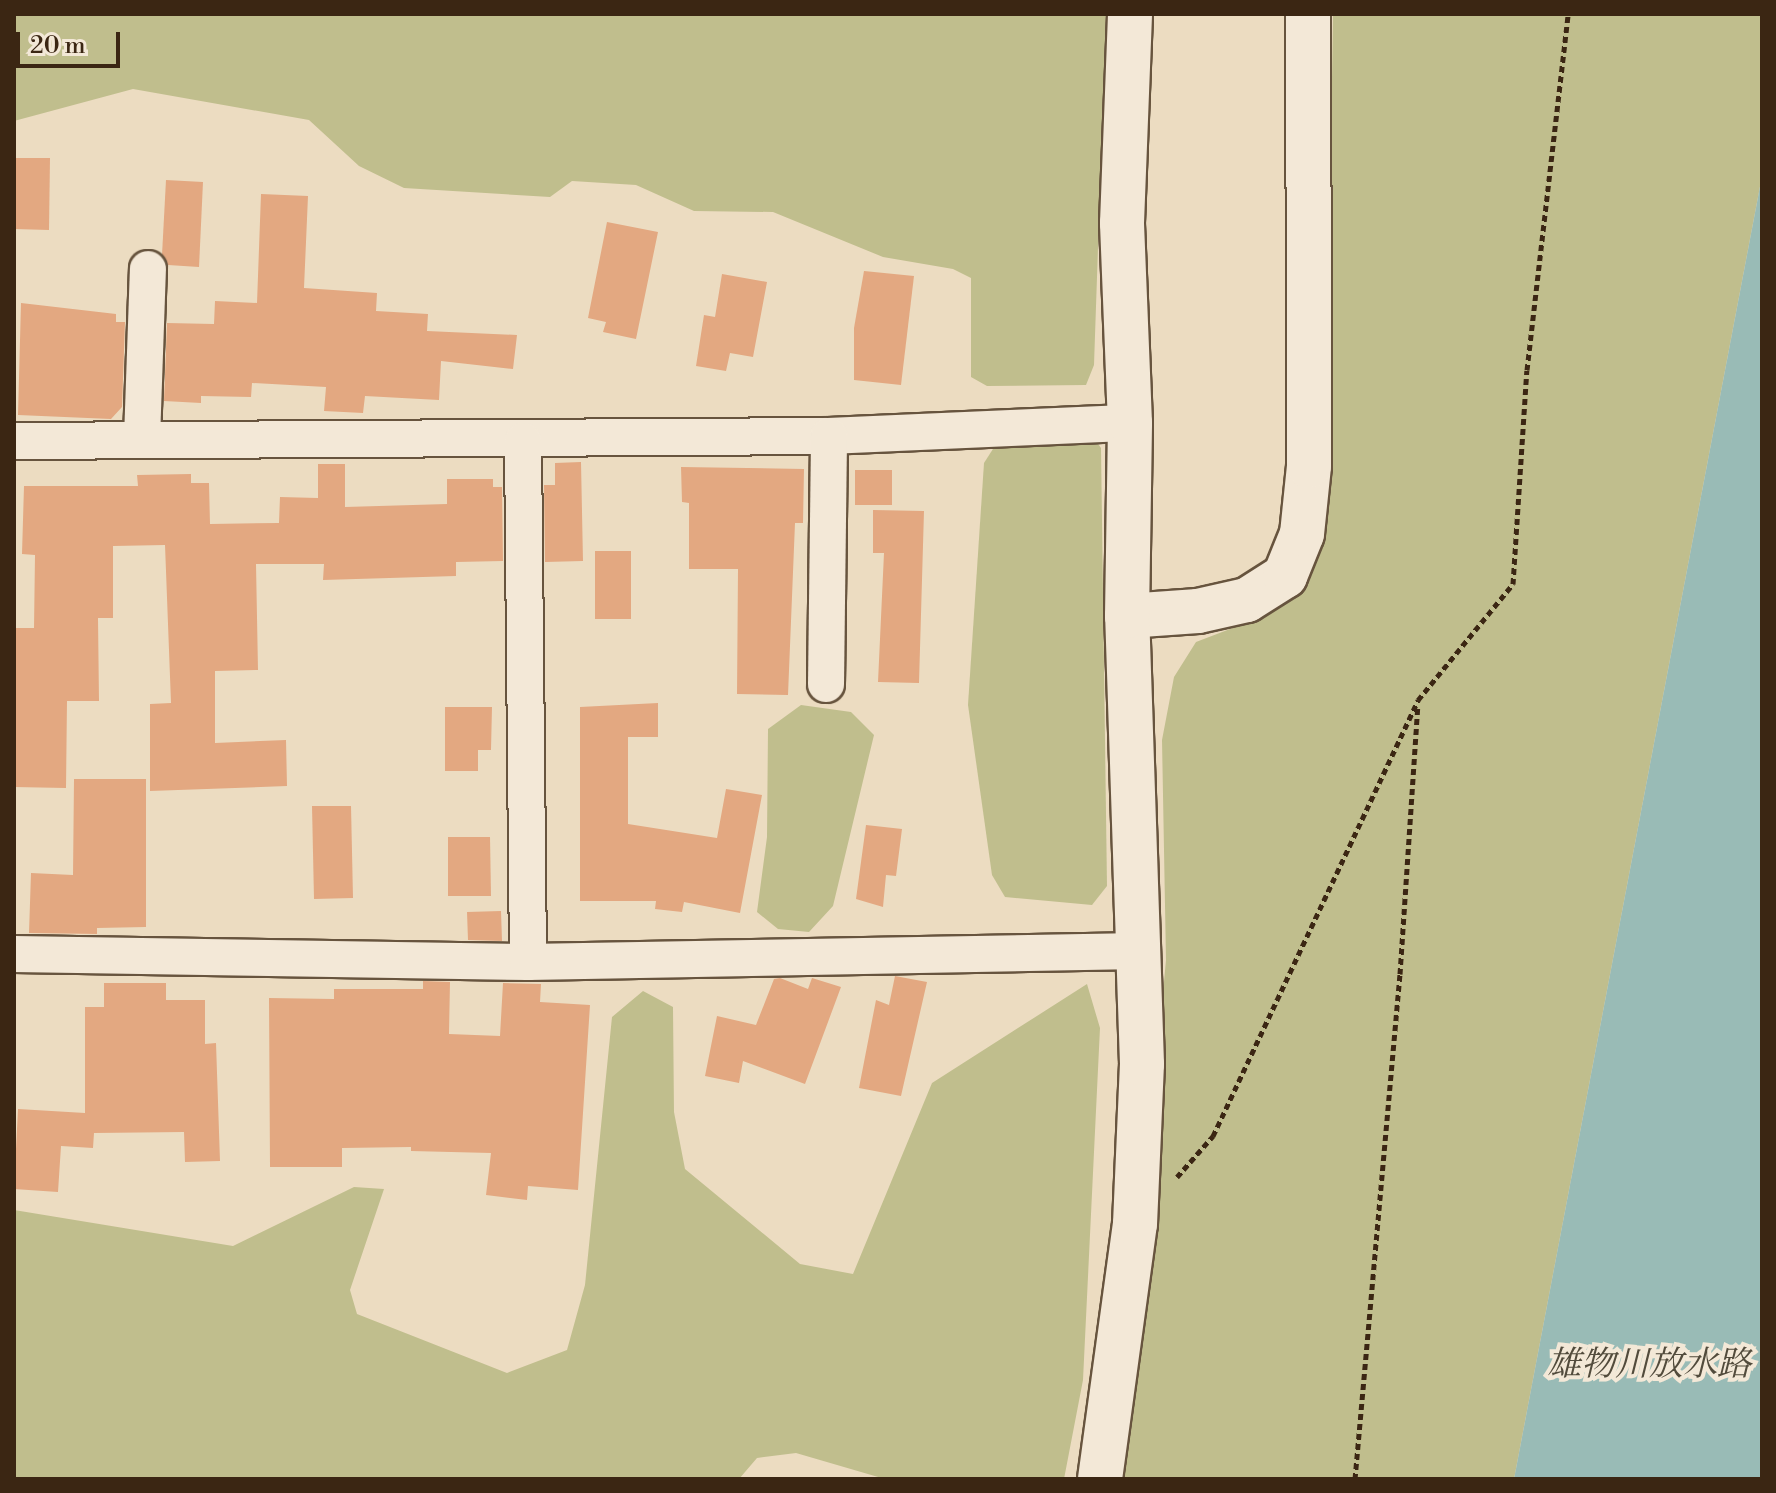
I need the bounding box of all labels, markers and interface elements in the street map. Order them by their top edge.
scale bar [20,16,124,66]
text: 20 m [30,31,86,61]
water label: 雄物川放水路 [1547,1346,1751,1386]

